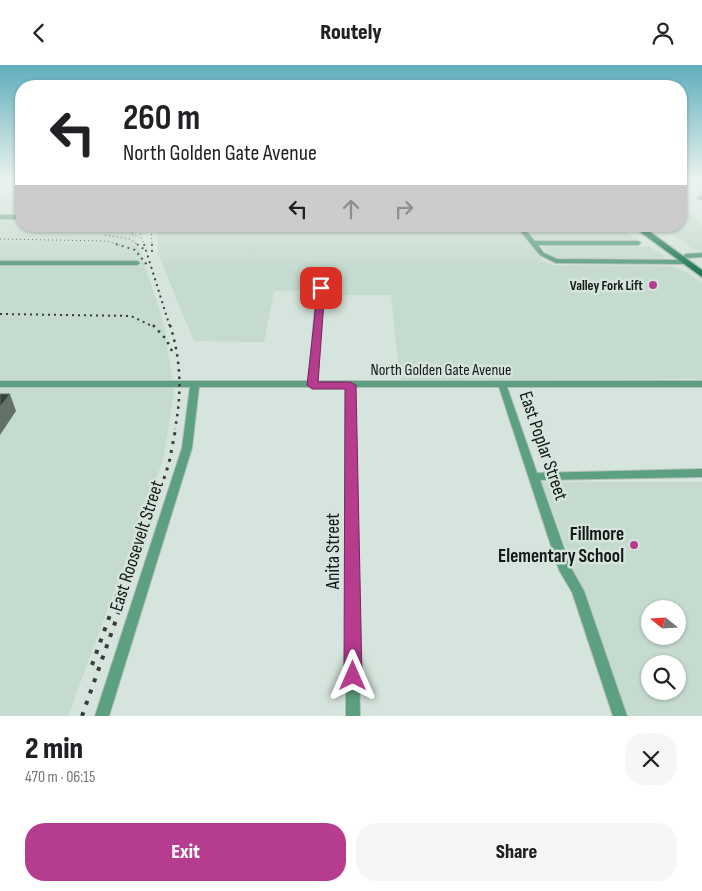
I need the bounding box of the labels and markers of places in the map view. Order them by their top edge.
pin [300,267,342,309]
place label: Valley Fork Lift [570,277,643,294]
marker: Valley Fork Lift [647,279,659,291]
place label: Fillmore Elementary School [498,523,624,568]
marker: Fillmore Elementary School [628,539,640,551]

